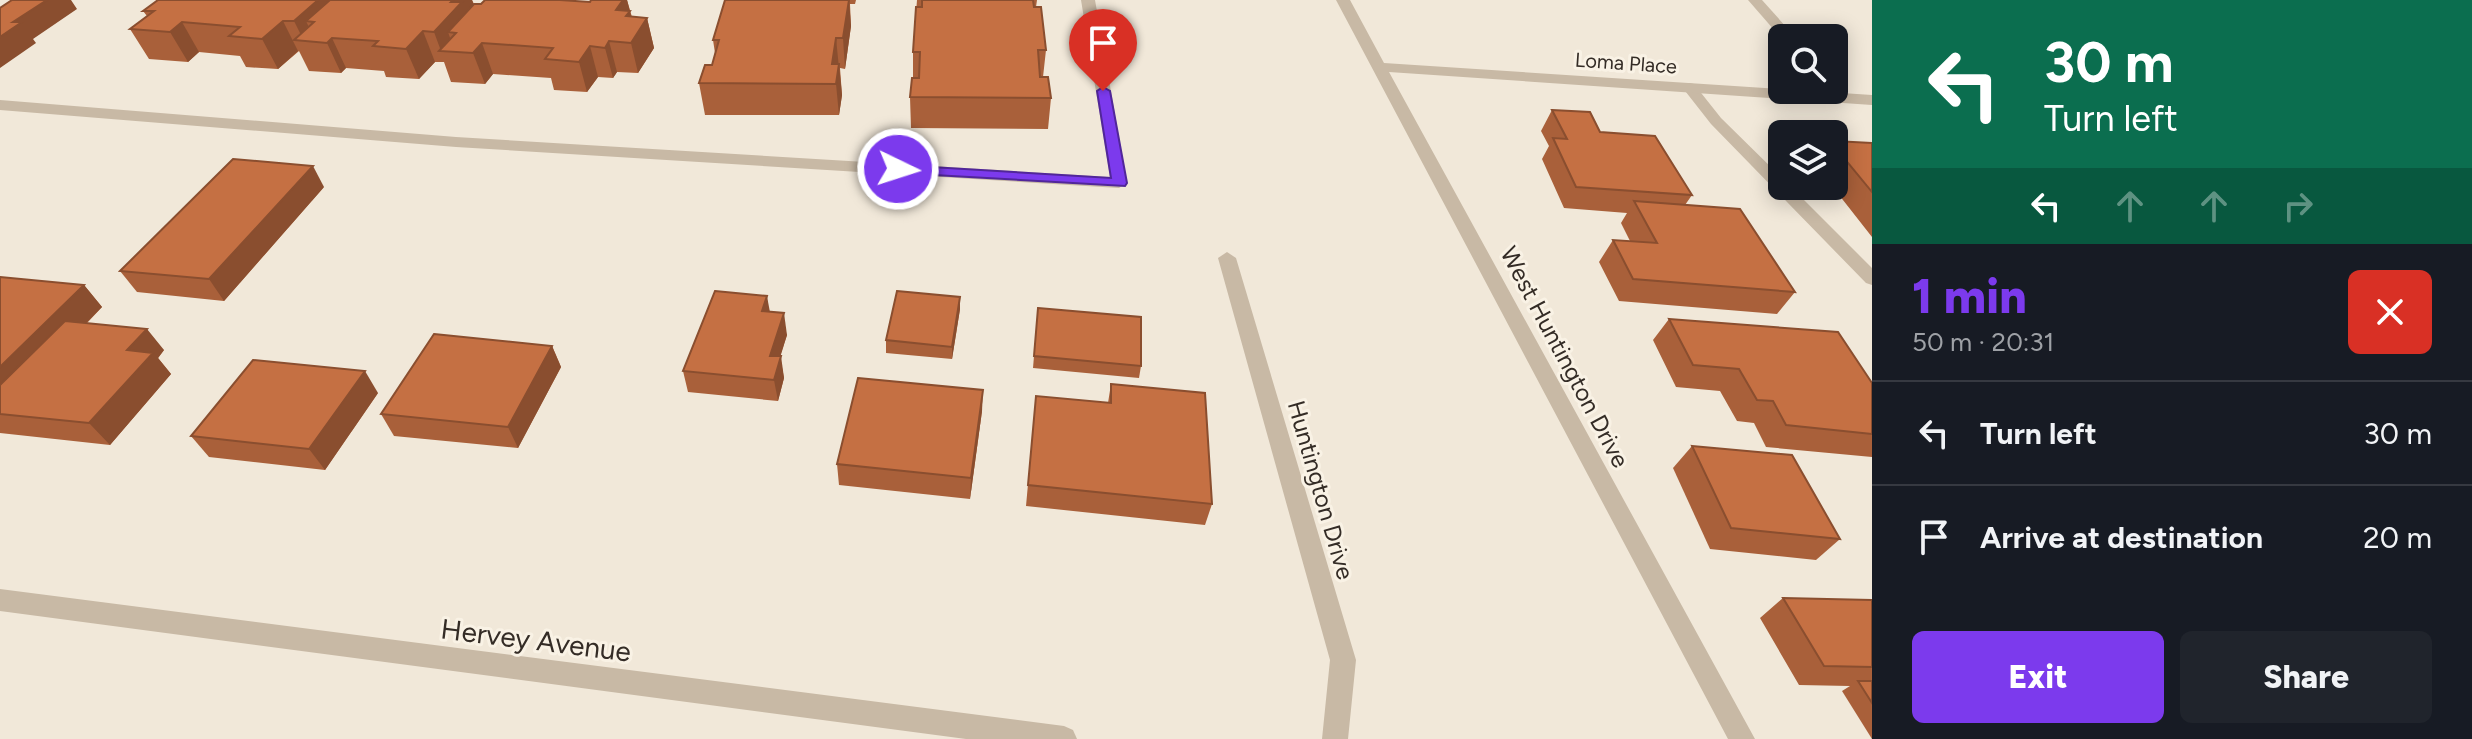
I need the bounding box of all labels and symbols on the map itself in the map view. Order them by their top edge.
pin [1069,9,1137,91]
street label: Loma Place [1574,47,1678,79]
position arrow [856,127,940,211]
street label: West Huntington Drive [1494,242,1636,472]
street label: Huntington Drive [1282,397,1360,583]
street label: Hervey Avenue [439,611,633,669]

